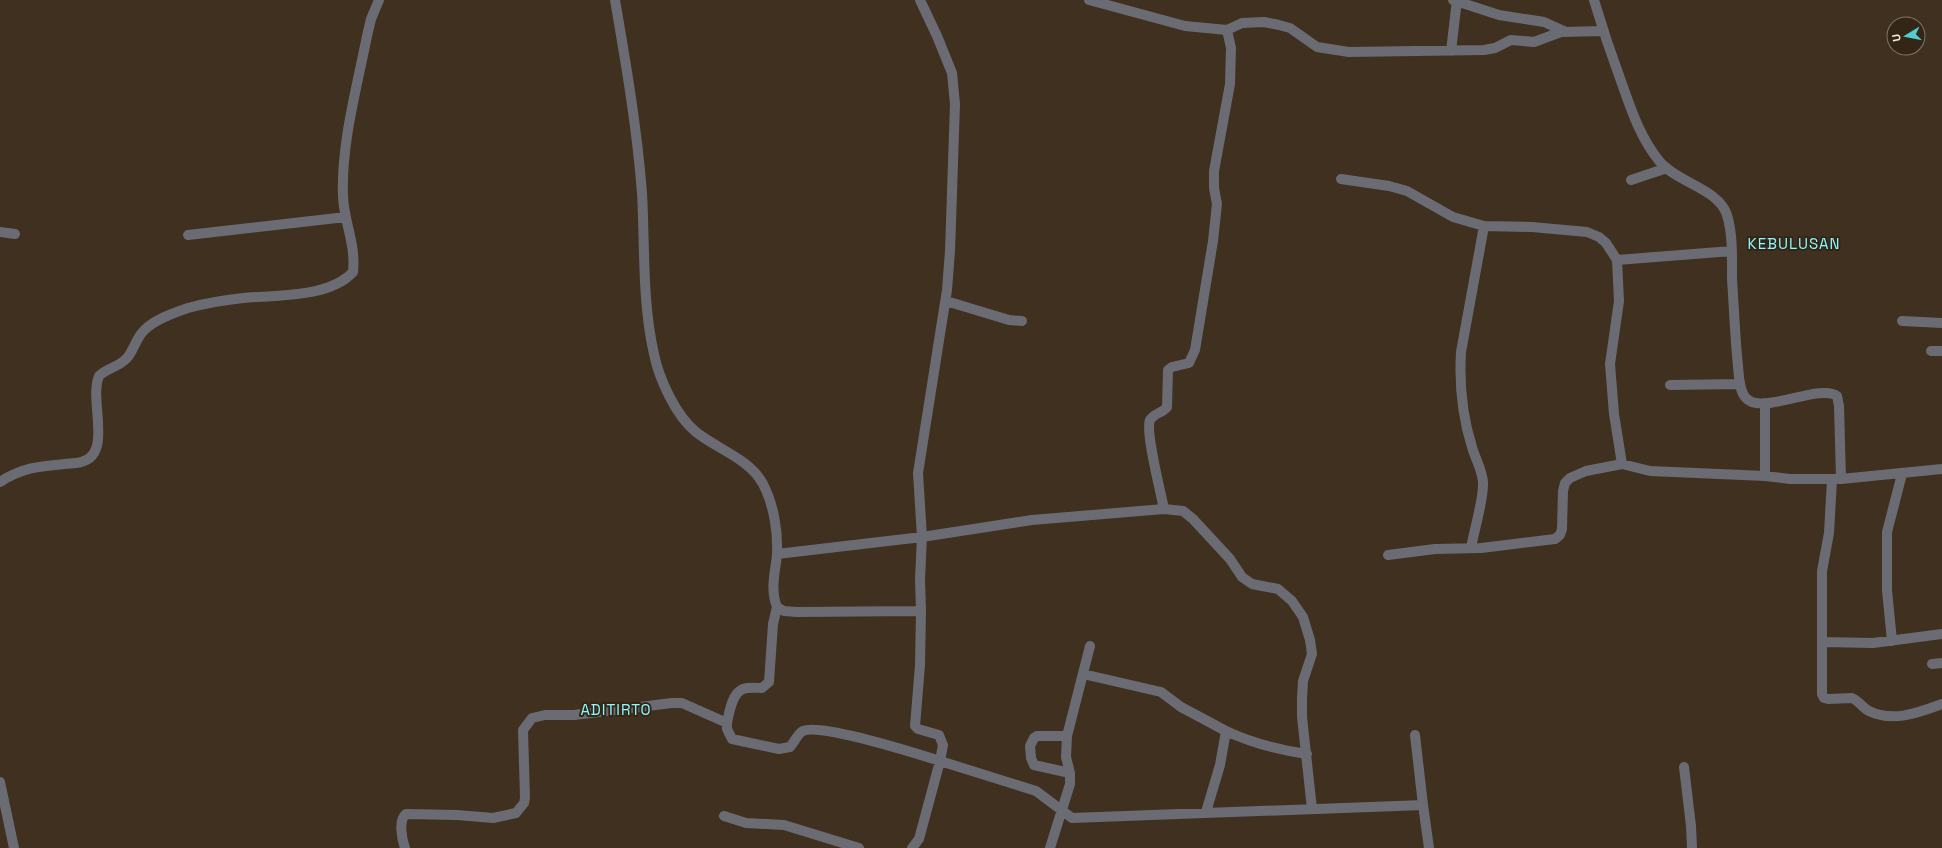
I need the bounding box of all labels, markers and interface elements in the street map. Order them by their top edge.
north arrow [1886,16,1926,56]
text: U [1889,33,1904,43]
district label: KEBULUSAN [1747,234,1841,253]
district label: ADITIRTO [580,700,652,719]

